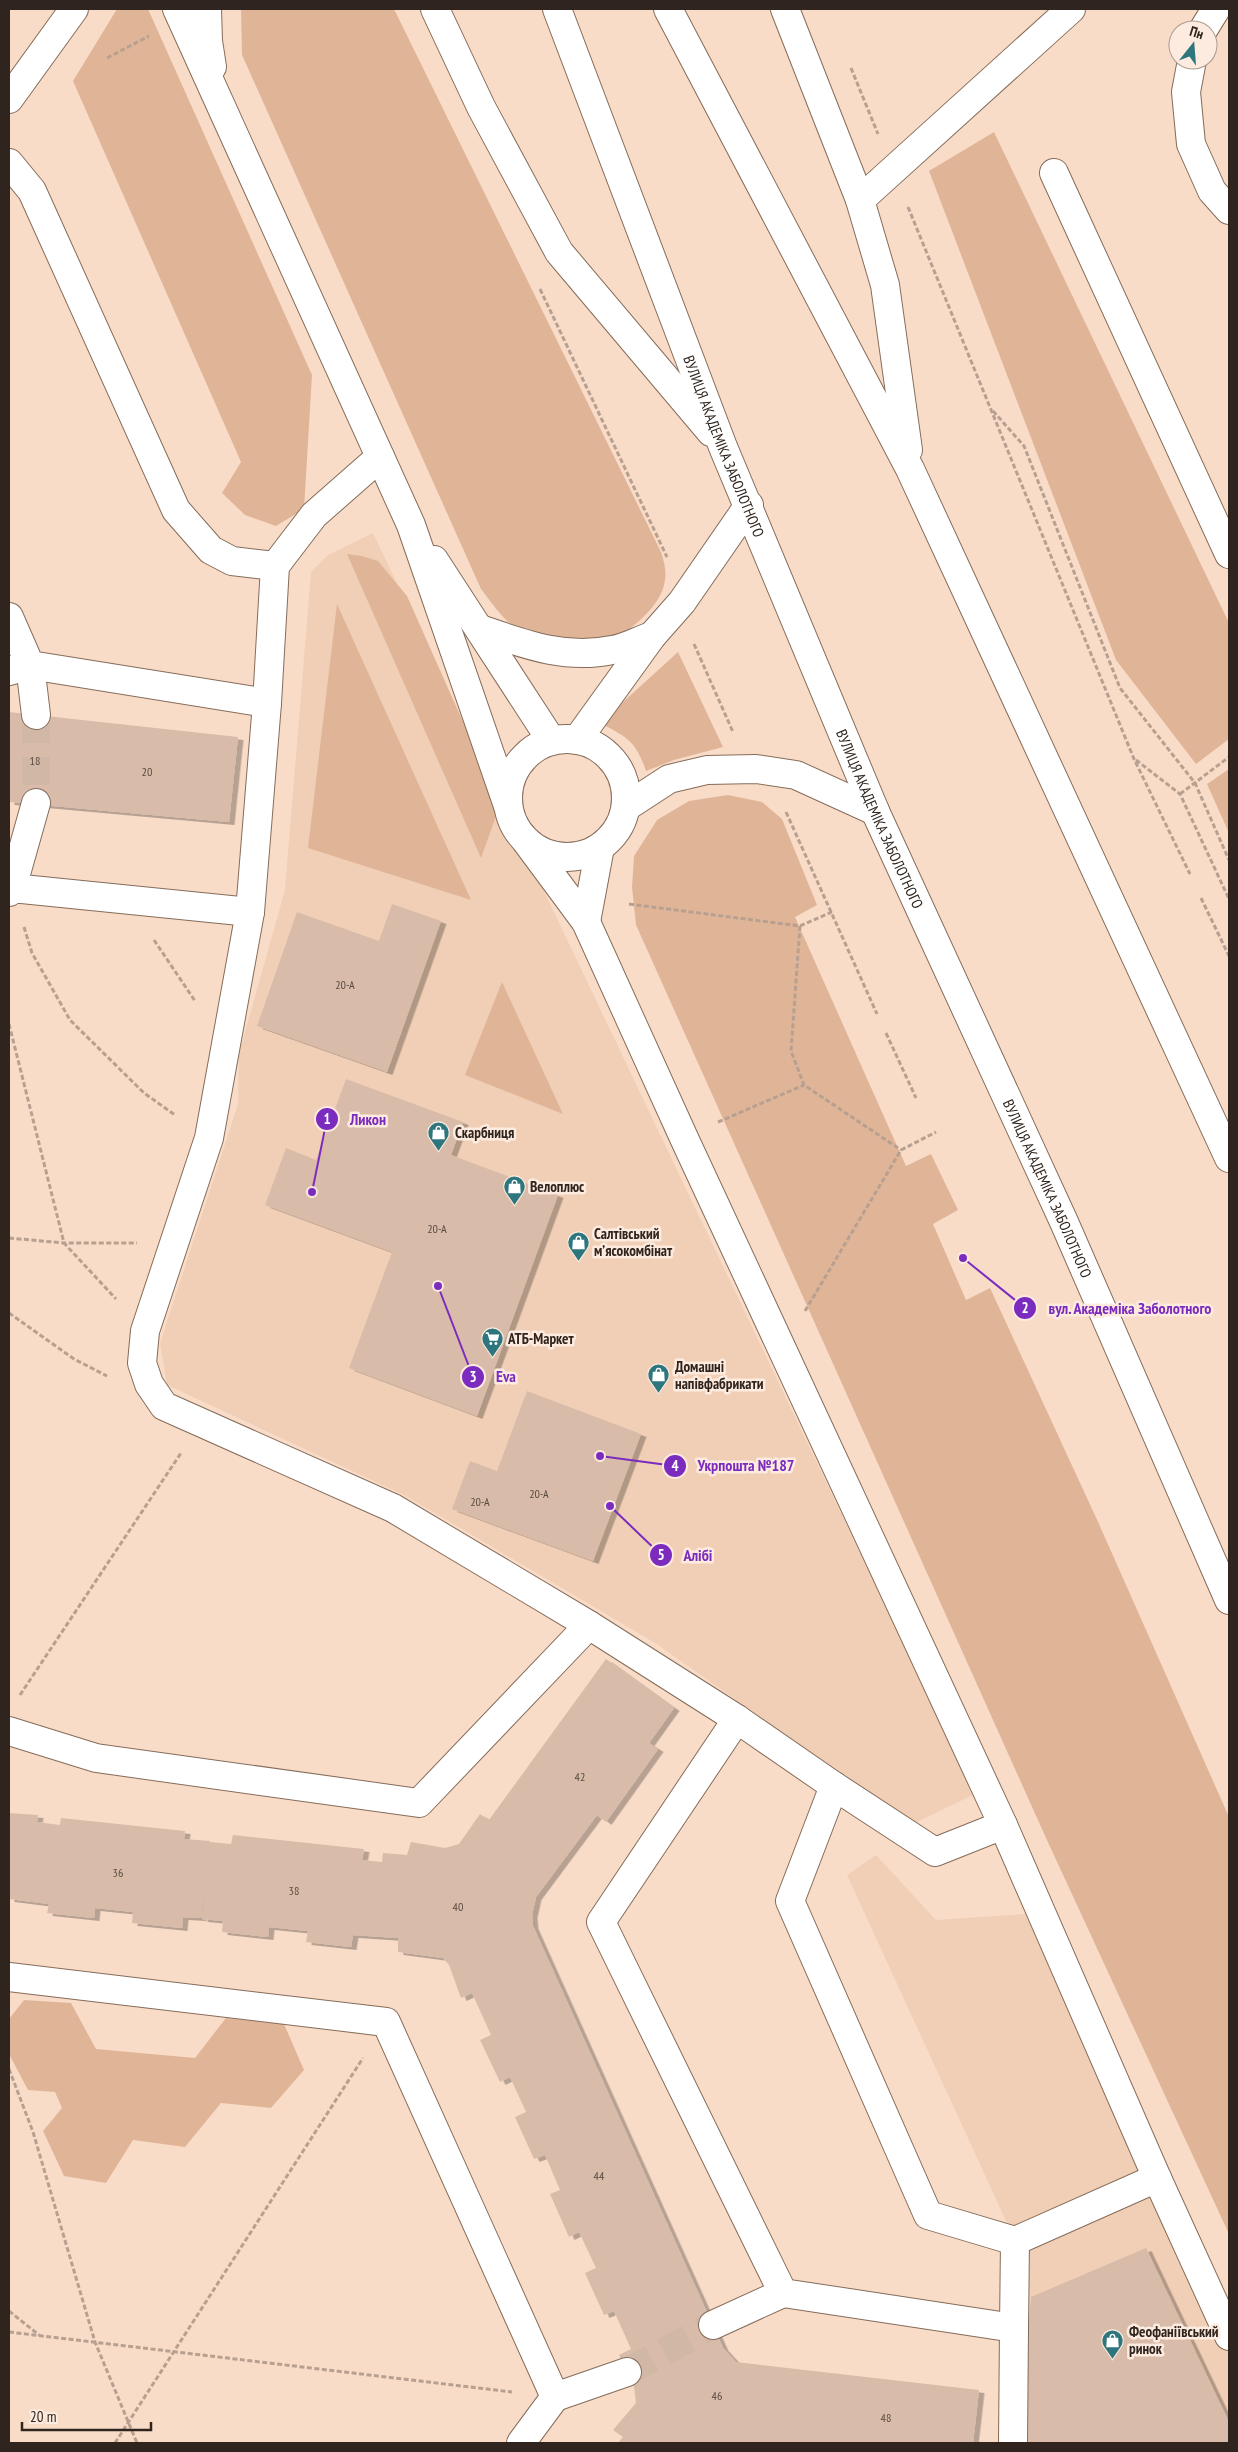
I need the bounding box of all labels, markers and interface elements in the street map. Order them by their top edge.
north arrow [1168,20,1218,70]
text: Пн [1188,22,1206,43]
street label: ВУЛИЦЯ АКАДЕМІКА ЗАБОЛОТНОГО [680,353,769,540]
street label: ВУЛИЦЯ АКАДЕМІКА ЗАБОЛОТНОГО [832,726,928,911]
house number: 18 [30,753,40,768]
house number: 20 [142,764,152,779]
house number: 20-А [335,977,355,992]
street label: ВУЛИЦЯ АКАДЕМІКА ЗАБОЛОТНОГО [999,1096,1097,1281]
callout: Ликон [315,1104,396,1135]
text: 1 [323,1109,331,1128]
text: Ликон [349,1109,386,1129]
shop icon: Скарбниця [427,1120,451,1151]
place label: Скарбниця [455,1123,514,1142]
shop icon: Велоплюс [502,1174,526,1205]
place label: Велоплюс [530,1177,585,1196]
house number: 20-А [427,1221,447,1236]
place label: Салтівський мʼясокомбінат [594,1224,673,1260]
shop icon: Салтівський мʼясокомбінат [566,1230,590,1261]
callout: вул. Академіка Заболотного [1012,1292,1222,1323]
text: 2 [1021,1298,1029,1317]
text: вул. Академіка Заболотного [1049,1298,1211,1318]
supermarket icon: АТБ-Маркет [480,1326,504,1357]
place label: АТБ-Маркет [507,1329,574,1348]
place label: Домашні напівфабрикати [675,1357,764,1393]
callout: Eva [461,1361,526,1392]
shop icon: Домашні напівфабрикати [647,1363,671,1394]
text: Eva [496,1366,516,1386]
text: 3 [469,1367,477,1386]
callout: Укрпошта №187 [663,1450,805,1481]
text: Укрпошта №187 [696,1455,795,1475]
text: 4 [671,1456,679,1475]
house number: 20-А [529,1486,549,1501]
house number: 20-А [470,1494,490,1509]
callout: Алібі [649,1540,723,1571]
text: 5 [657,1545,665,1564]
text: Алібі [683,1545,713,1565]
house number: 42 [575,1769,585,1784]
house number: 36 [113,1865,123,1880]
house number: 38 [289,1883,299,1898]
house number: 40 [453,1899,463,1914]
house number: 44 [594,2168,605,2183]
place label: Феофаніївський ринок [1129,2322,1219,2358]
shop icon: Феофаніївський ринок [1101,2328,1125,2359]
house number: 46 [712,2388,722,2403]
scale bar [22,2400,151,2432]
text: 20 m [30,2407,56,2426]
house number: 48 [881,2410,891,2425]

